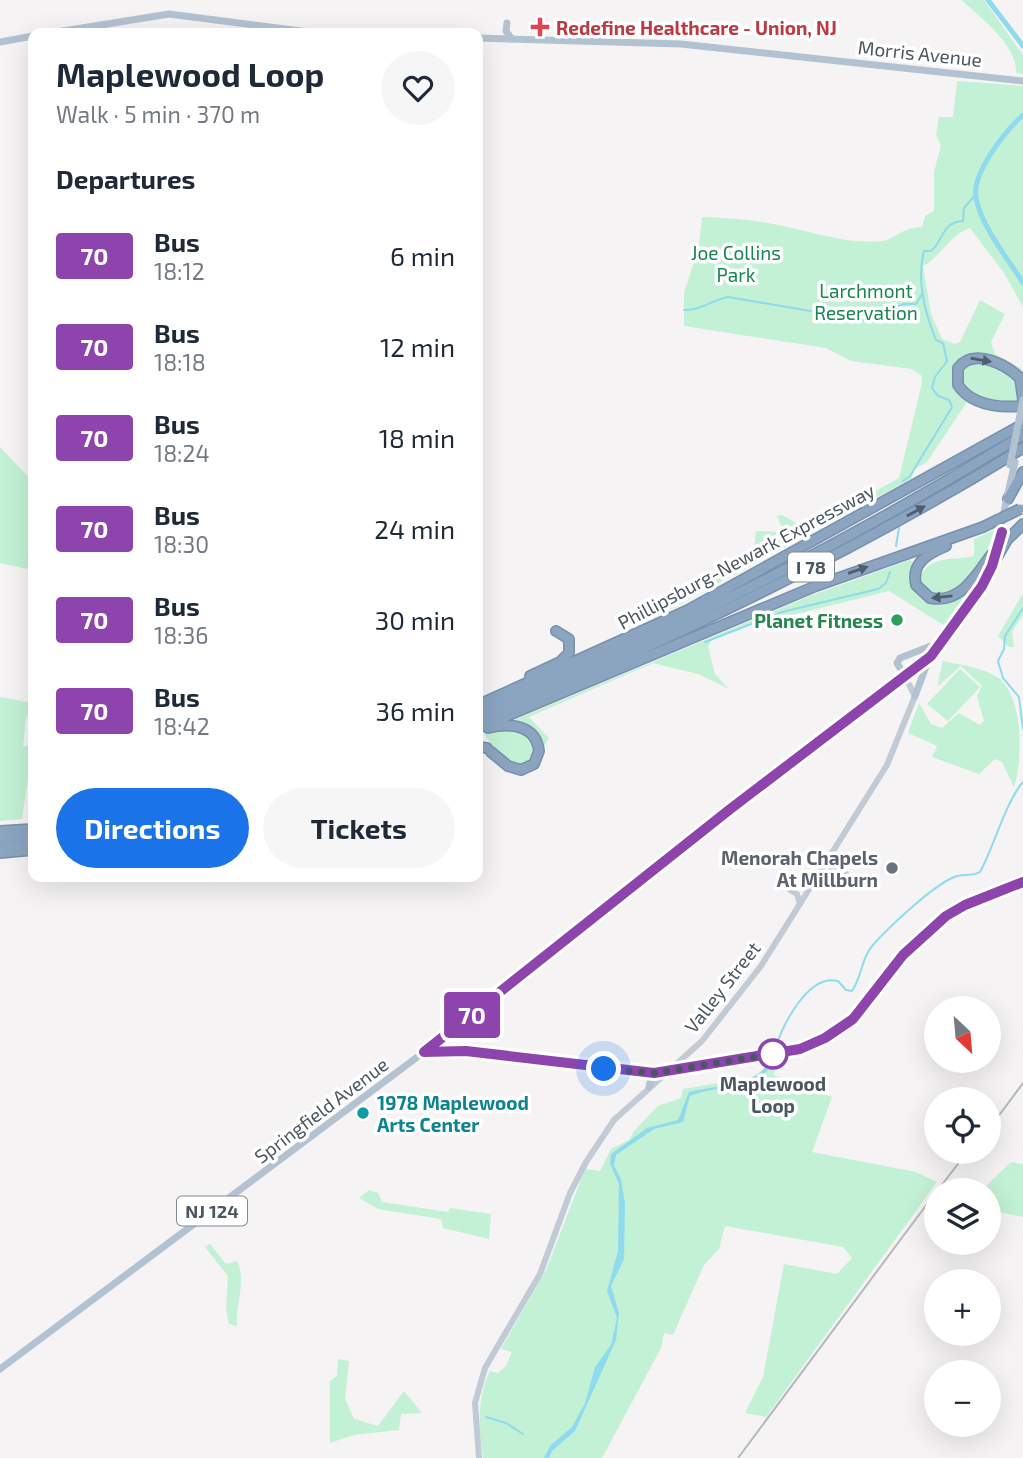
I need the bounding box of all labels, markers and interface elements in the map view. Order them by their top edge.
place label: Redefine Healthcare - Union, NJ [556,16,837,39]
marker: Redefine Healthcare - Union, NJ [530,17,550,37]
street label: Morris Avenue [857,35,983,71]
button: heart [381,51,455,125]
text: Maplewood Loop [56,54,324,94]
text: Walk · 5 min · 370 m [56,100,260,128]
text: Departures [56,163,195,194]
text: Bus [154,226,200,257]
text: 6 min [390,240,455,271]
text: 70 [81,241,108,270]
park label: Joe Collins Park [691,241,781,286]
text: 18:12 [154,257,205,285]
park label: Larchmont Reservation [814,279,918,324]
text: Bus [154,317,200,348]
text: 12 min [380,331,455,362]
text: 70 [81,332,108,361]
text: 18:18 [154,348,206,376]
one-way arrow [971,355,993,366]
text: Bus [154,408,200,439]
text: 18 min [379,422,455,453]
text: 70 [81,423,108,452]
text: 18:24 [154,439,210,467]
street label: Phillipsburg-Newark Expressway [614,478,878,634]
text: Bus [154,499,200,530]
one-way arrow [906,505,926,517]
text: 24 min [374,513,455,544]
text: 70 [81,514,108,543]
text: 18:30 [154,530,209,558]
road number: I 78 [788,552,834,582]
one-way arrow [848,564,869,575]
text: Bus [154,590,200,621]
one-way arrow [930,592,952,603]
text: 30 min [375,604,455,635]
text: 70 [81,605,108,634]
place label: Planet Fitness [754,609,883,632]
marker: Planet Fitness [889,612,905,628]
text: 18:36 [154,621,209,649]
text: Bus [154,681,200,712]
text: 36 min [376,695,455,726]
text: 70 [81,696,108,725]
text: 18:42 [154,712,210,740]
button: Directions [56,788,249,868]
button: Tickets [263,788,455,868]
place label: Menorah Chapels At Millburn [721,846,878,891]
marker: Menorah Chapels At Millburn [884,860,900,876]
street label: Valley Street [679,937,765,1037]
line badge: 70 [440,992,504,1038]
north arrow [924,996,1001,1073]
map controls [924,996,1001,1437]
text: 70 [458,1000,486,1029]
marker: Maplewood Loop [758,1039,788,1069]
your location [586,1051,621,1086]
street label: Springfield Avenue [250,1052,392,1168]
place label: Maplewood Loop [720,1072,826,1117]
button: locate [924,1087,1001,1164]
place label: 1978 Maplewood Arts Center [377,1091,529,1136]
marker: 1978 Maplewood Arts Center [355,1105,371,1121]
button: layers [924,1178,1001,1255]
road number: NJ 124 [177,1196,247,1226]
button: + [924,1269,1001,1346]
button: − [924,1360,1001,1437]

